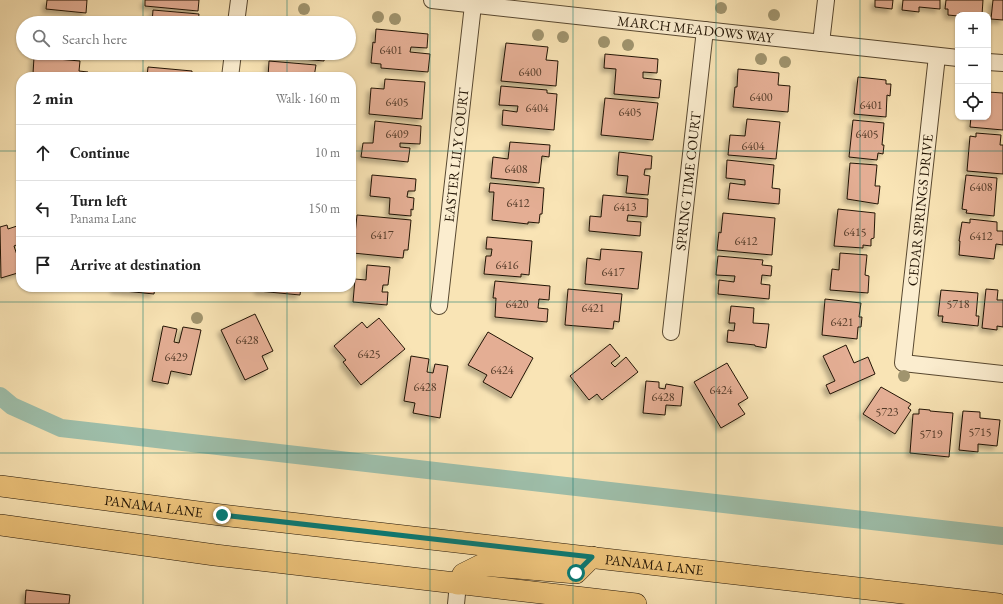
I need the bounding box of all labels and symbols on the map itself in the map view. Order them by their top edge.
street label: MARCH MEADOWS WAY [616,12,775,47]
house number: 6401 [379,42,403,58]
house number: 6400 [518,64,542,80]
street label: EASTER LILY COURT [440,86,473,223]
house number: 6400 [749,89,773,105]
house number: 6405 [385,94,409,110]
house number: 6401 [859,97,883,113]
house number: 6404 [525,100,549,116]
house number: 6405 [618,104,642,120]
street label: SPRING TIME COURT [671,110,705,251]
house number: 6409 [385,126,409,142]
house number: 6405 [855,126,879,142]
street label: CEDAR SPRINGS DRIVE [903,133,937,287]
house number: 6404 [741,138,765,154]
house number: 6408 [504,161,528,177]
house number: 6408 [969,179,993,195]
house number: 6412 [506,195,530,211]
house number: 6413 [613,199,637,215]
house number: 6415 [843,224,867,240]
house number: 6417 [370,227,394,243]
house number: 6412 [969,228,993,244]
house number: 6412 [734,233,758,249]
house number: 6416 [495,257,519,273]
house number: 6417 [601,264,625,280]
house number: 6420 [505,296,529,312]
house number: 5718 [946,296,970,312]
house number: 6421 [581,300,605,316]
house number: 6421 [830,314,854,330]
house number: 6428 [235,332,259,348]
house number: 6425 [357,346,381,362]
house number: 6429 [164,349,188,365]
house number: 6424 [490,362,514,378]
house number: 6428 [413,379,437,395]
house number: 6424 [709,382,733,398]
house number: 6428 [651,389,675,405]
house number: 5723 [875,404,899,420]
house number: 5715 [968,424,992,440]
house number: 5719 [919,426,943,442]
street label: PANAMA LANE [103,491,204,522]
route end [213,506,231,524]
street label: PANAMA LANE [604,550,705,579]
route start [567,564,585,582]

